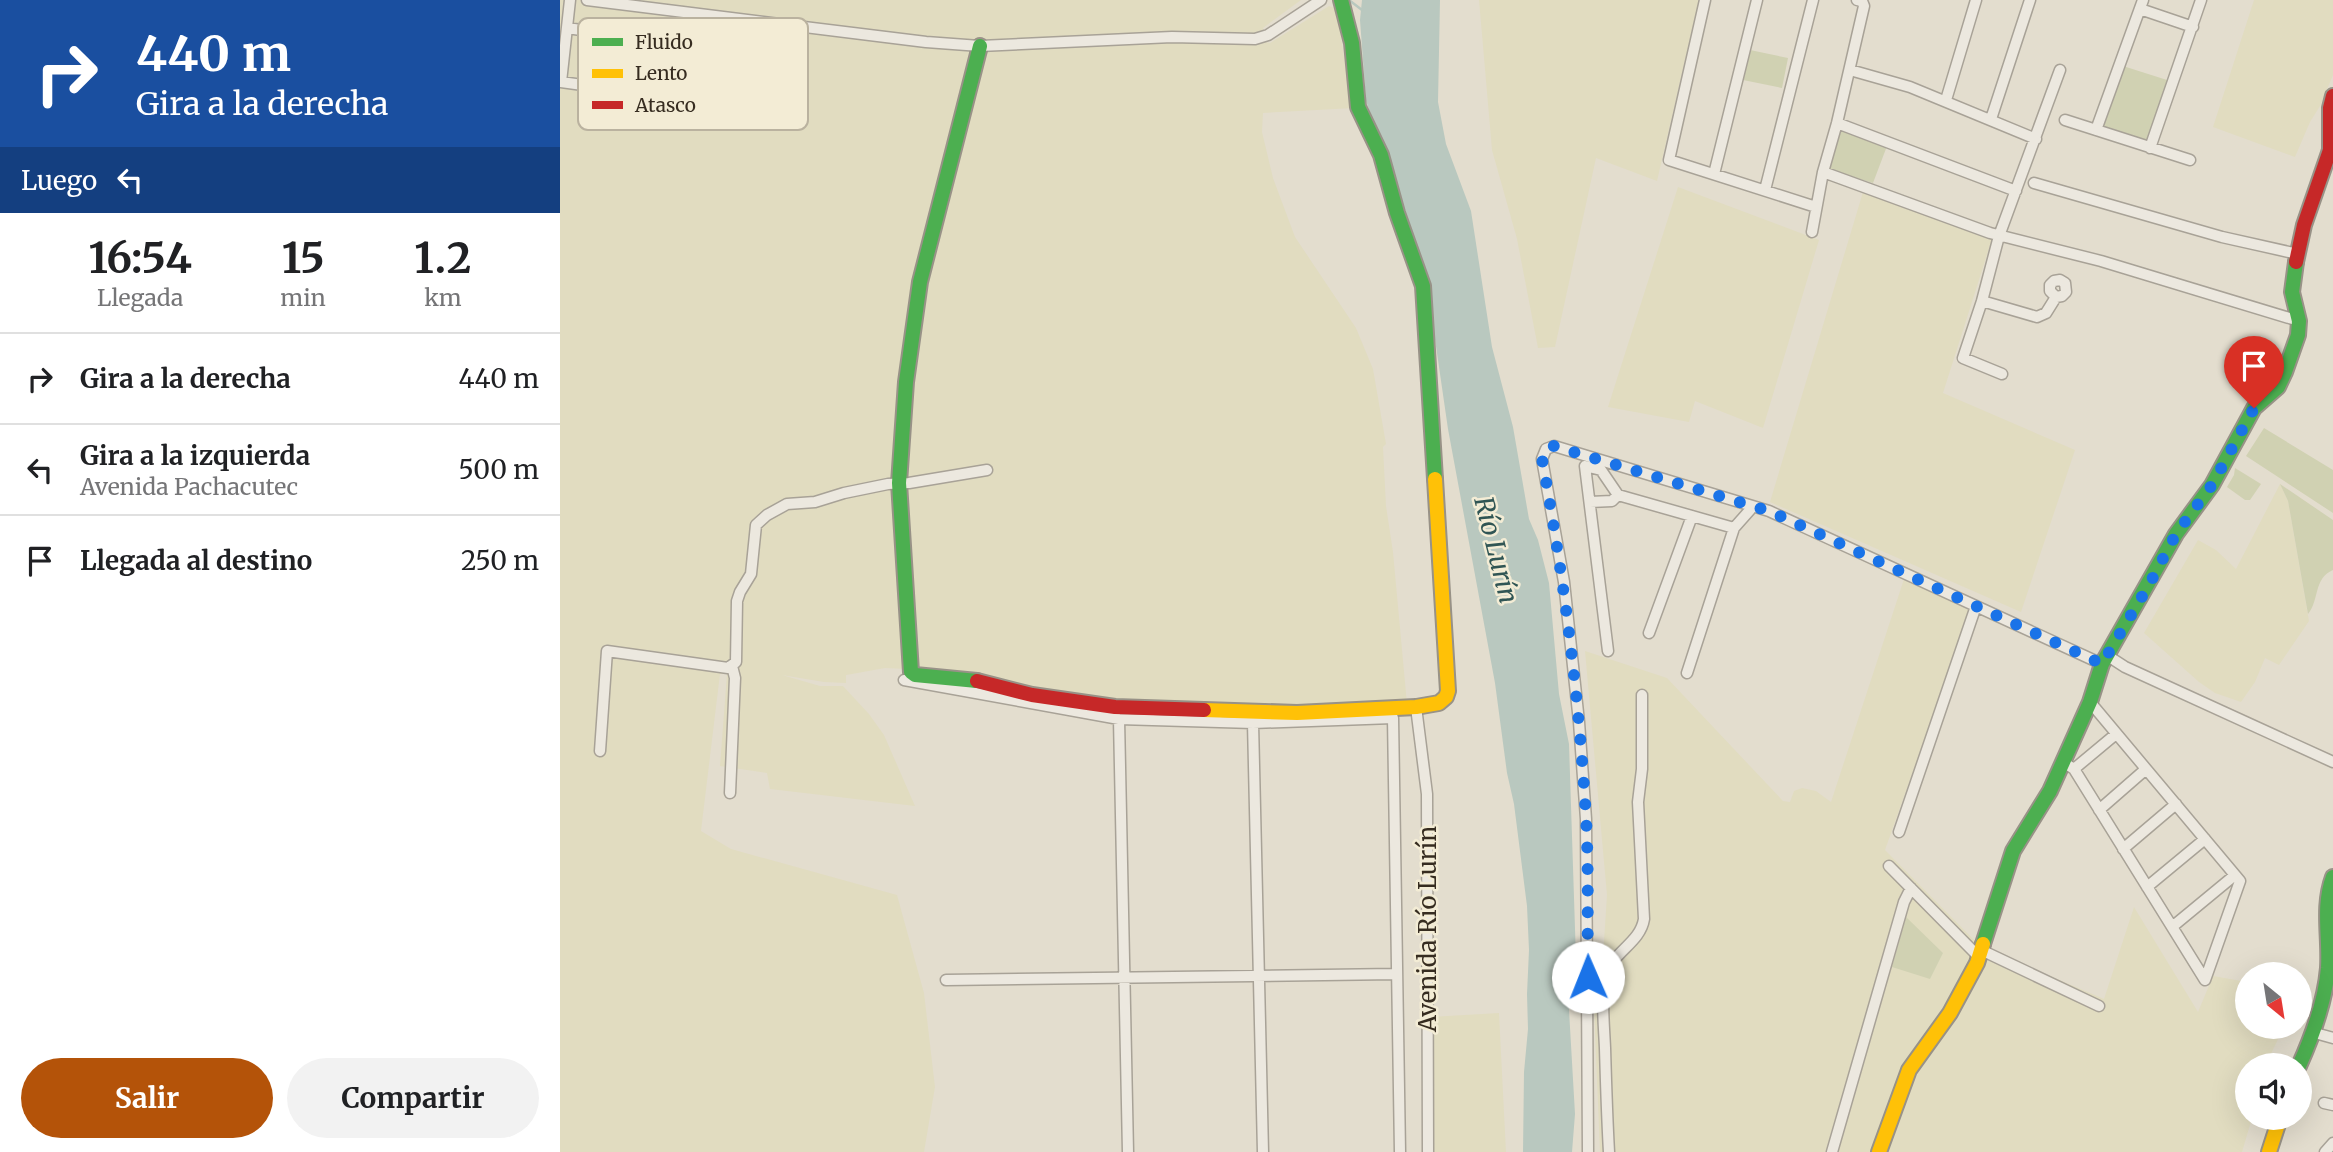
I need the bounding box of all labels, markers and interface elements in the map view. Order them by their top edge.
legend [578,18,808,130]
text: 440 m [136,23,291,84]
icon: right [21,28,112,119]
text: Fluido [635,30,693,54]
text: Lento [635,61,687,85]
text: Gira a la derecha [136,84,389,124]
text: Atasco [634,93,696,117]
icon: left [111,161,149,199]
text: Luego [21,164,97,197]
text: 16:54 [88,232,192,284]
text: 15 [282,232,325,284]
text: 1.2 [414,232,472,284]
text: Llegada [97,283,183,312]
text: min [280,283,326,312]
text: km [424,283,462,312]
pin [2224,336,2284,408]
icon: arrive [2235,347,2273,385]
icon: right [21,360,59,398]
text: Gira a la derecha [80,362,291,395]
text: 440 m [459,362,539,395]
text: Gira a la izquierda [80,439,310,472]
icon: left [21,451,59,489]
text: 500 m [459,453,539,486]
text: Avenida Pachacutec [80,472,298,501]
water label: Río Lurín [1467,493,1526,607]
icon: arrive [21,542,59,580]
text: Llegada al destino [80,544,312,577]
text: 250 m [461,544,539,577]
street label: Avenida Río Lurín [1412,826,1443,1033]
position arrow [1551,940,1625,1014]
north arrow [2235,962,2312,1040]
map controls [2235,962,2312,1130]
button: sound [2235,1053,2312,1130]
button: Salir [21,1058,273,1138]
button: Compartir [287,1058,539,1138]

